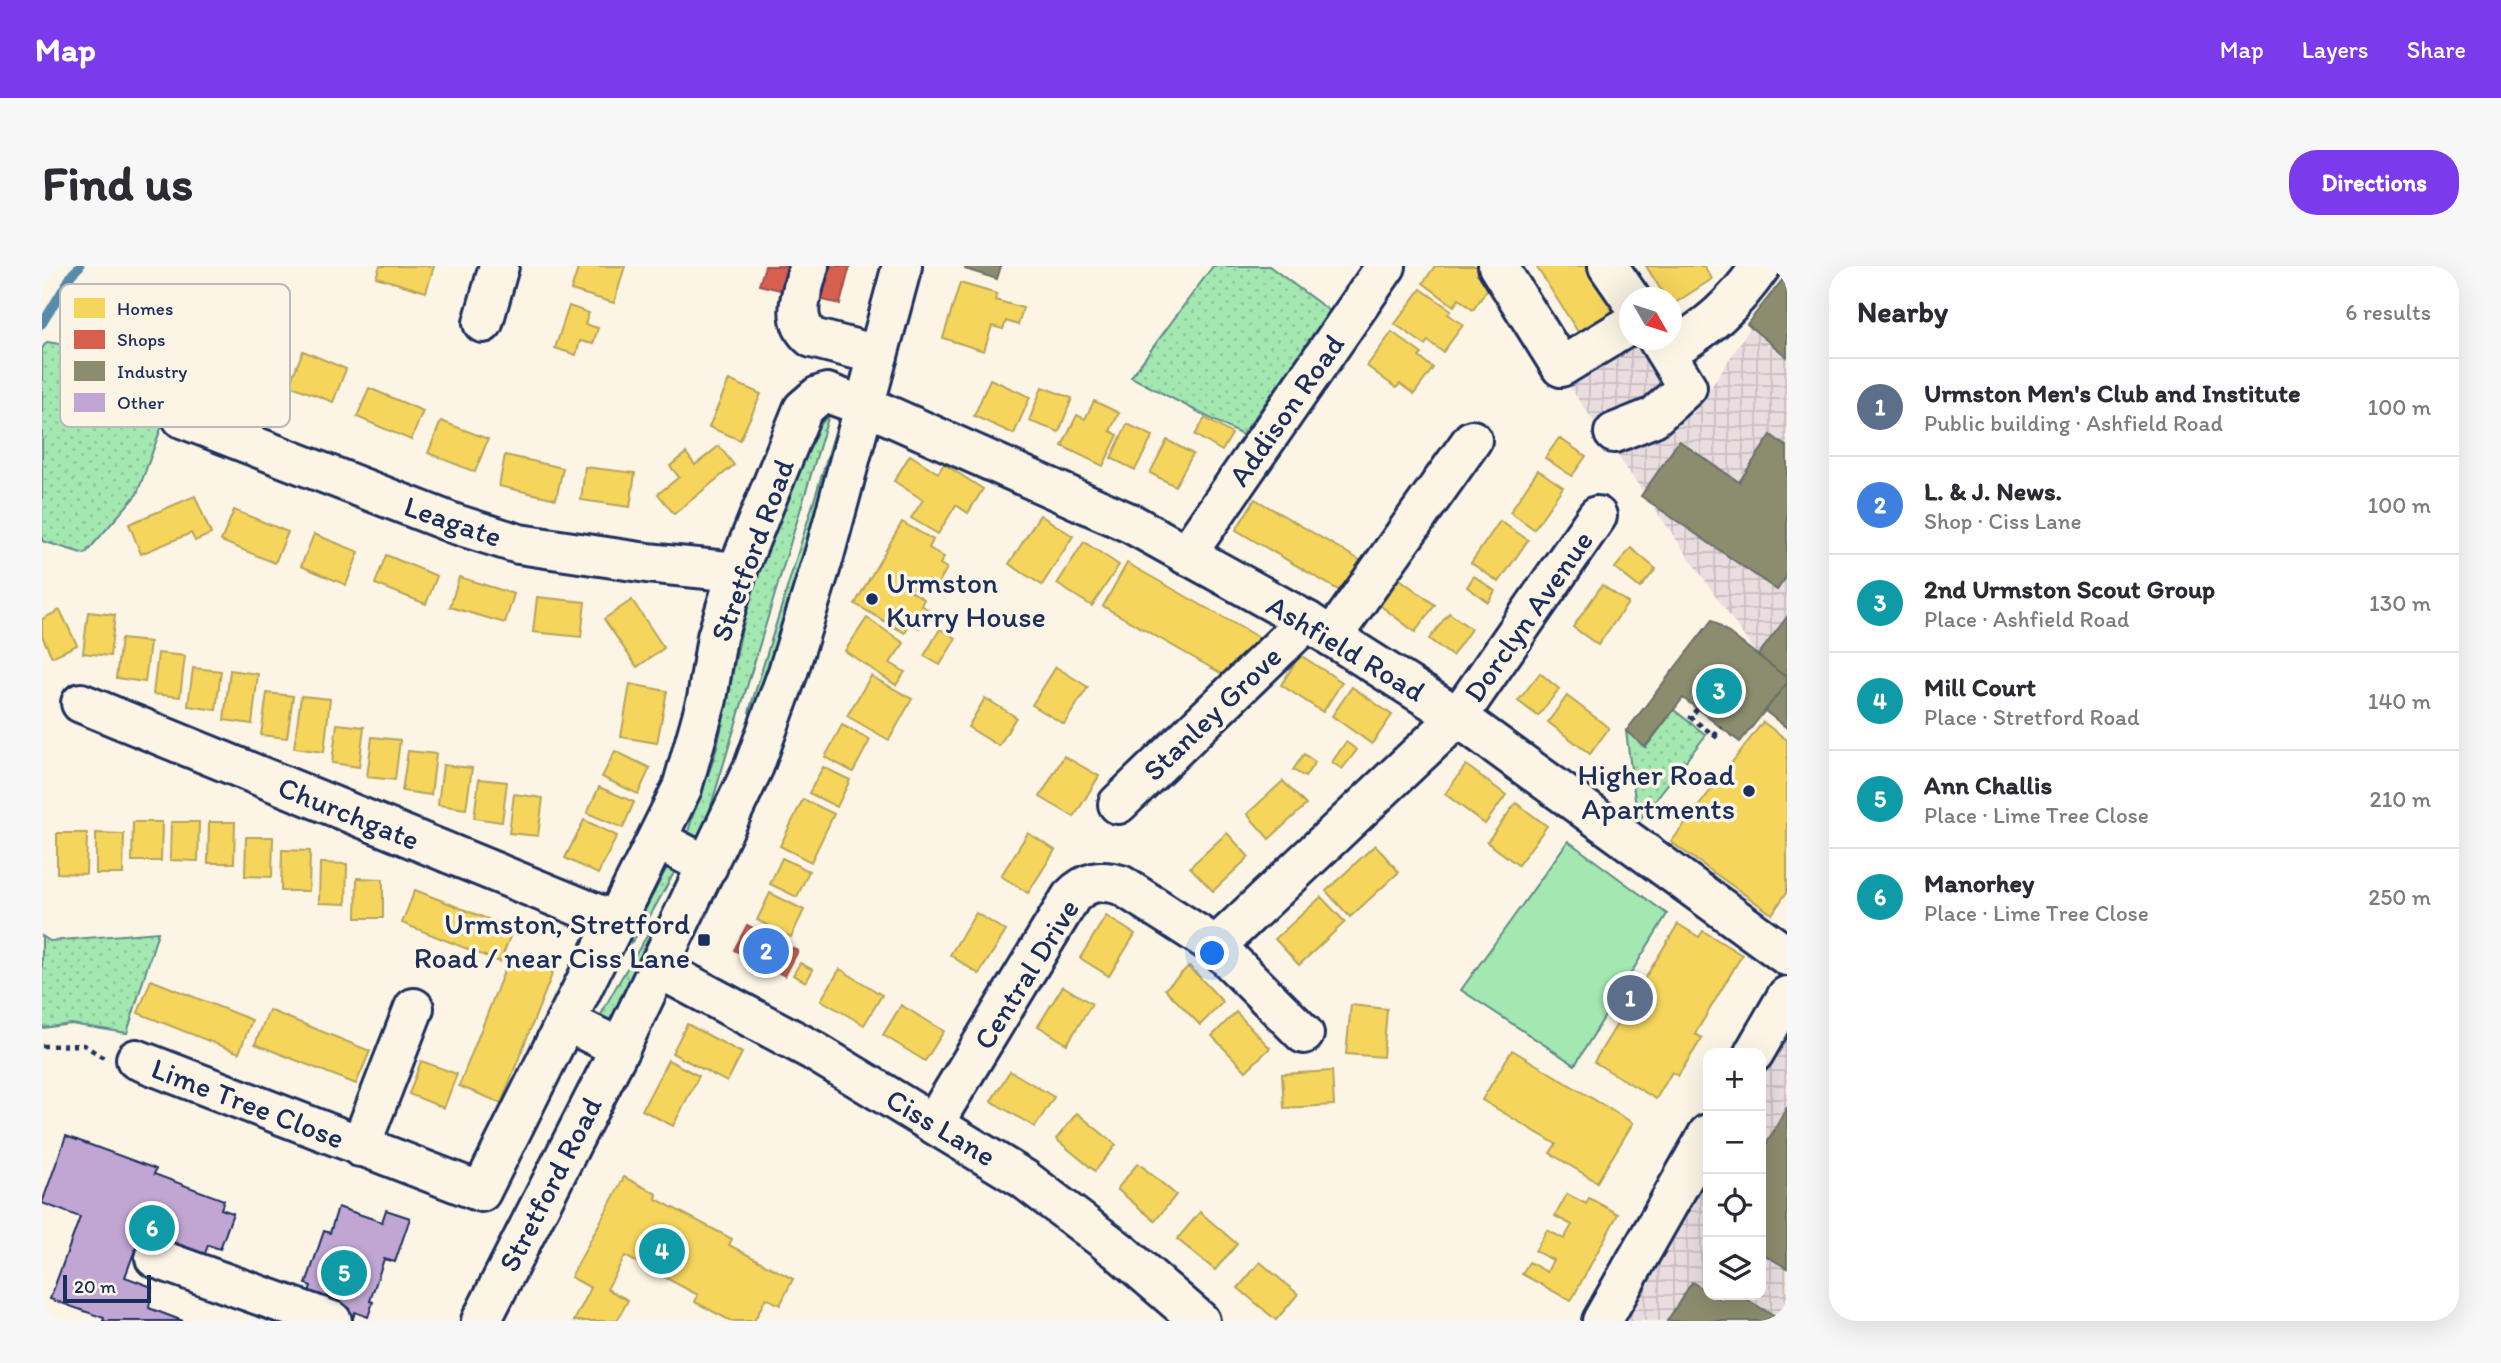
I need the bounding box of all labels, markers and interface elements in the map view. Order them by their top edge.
text: Map [35,30,96,69]
text: Map [2220,35,2264,64]
text: Layers [2302,35,2369,64]
text: Share [2407,35,2466,64]
button: Directions [2289,150,2459,215]
text: Find us [42,153,193,212]
legend [60,284,290,427]
north arrow [1619,287,1682,350]
text: Nearby [1857,293,1948,330]
text: Homes [117,297,173,320]
text: 6 results [2345,298,2431,326]
street label: Addison Road [1220,327,1352,493]
text: Shops [117,328,166,351]
text: Industry [117,360,187,383]
text: Urmston Men's Club and Institute [1924,377,2301,409]
text: Other [117,391,165,414]
text: 1 [1875,393,1885,421]
text: 100 m [2367,393,2431,421]
text: Public building · Ashfield Road [1924,409,2223,437]
street label: Stretford Road [702,453,802,646]
text: L. & J. News. [1924,475,2062,507]
street label: Leagate [399,487,507,555]
text: 2 [1874,491,1886,519]
text: 100 m [2367,491,2431,519]
text: Shop · Ciss Lane [1924,507,2082,535]
street label: Dorclyn Avenue [1455,523,1601,709]
place label: Urmston Kurry House [886,564,1046,635]
text: 2nd Urmston Scout Group [1924,573,2215,605]
street label: Ashfield Road [1260,586,1432,710]
text: 3 [1874,589,1886,617]
text: 130 m [2369,589,2431,617]
marker: Urmston Kurry House [864,591,880,607]
text: Place · Ashfield Road [1924,605,2129,633]
street label: Stanley Grove [1135,638,1289,788]
pin: 3 [1696,665,1742,717]
text: Mill Court [1924,671,2036,703]
text: 4 [1873,687,1887,715]
text: 140 m [2368,687,2431,715]
text: Place · Stretford Road [1924,703,2140,731]
place label: Higher Road Apartments [1577,756,1735,827]
street label: Churchgate [273,768,425,858]
text: Ann Challis [1924,769,2052,801]
marker: Higher Road Apartments [1741,783,1757,799]
text: 5 [1874,785,1886,813]
text: 210 m [2370,785,2431,813]
text: Place · Lime Tree Close [1924,801,2149,829]
text: Manorhey [1924,867,2034,899]
text: 6 [1874,883,1886,911]
text: 250 m [2368,883,2431,911]
street label: Central Drive [965,892,1087,1056]
text: Place · Lime Tree Close [1924,899,2149,927]
place label: Urmston, Stretford Road / near Ciss Lane [414,905,690,976]
pin: 2 [743,925,789,977]
marker: Urmston, Stretford Road / near Ciss Lane [696,932,712,948]
your location [1195,936,1229,970]
pin: 1 [1607,972,1653,1024]
map controls [1703,1048,1766,1300]
button: + [1703,1048,1766,1111]
street label: Lime Tree Close [146,1049,350,1157]
street label: Ciss Lane [879,1080,1003,1174]
street label: Stretford Road [490,1090,610,1278]
button: − [1703,1111,1766,1174]
button: locate [1703,1174,1766,1237]
pin: 6 [129,1202,175,1254]
pin: 4 [639,1225,685,1277]
button: layers [1703,1237,1766,1300]
pin: 5 [321,1247,367,1299]
scale bar [63,1272,150,1304]
text: 20 m [74,1275,116,1298]

